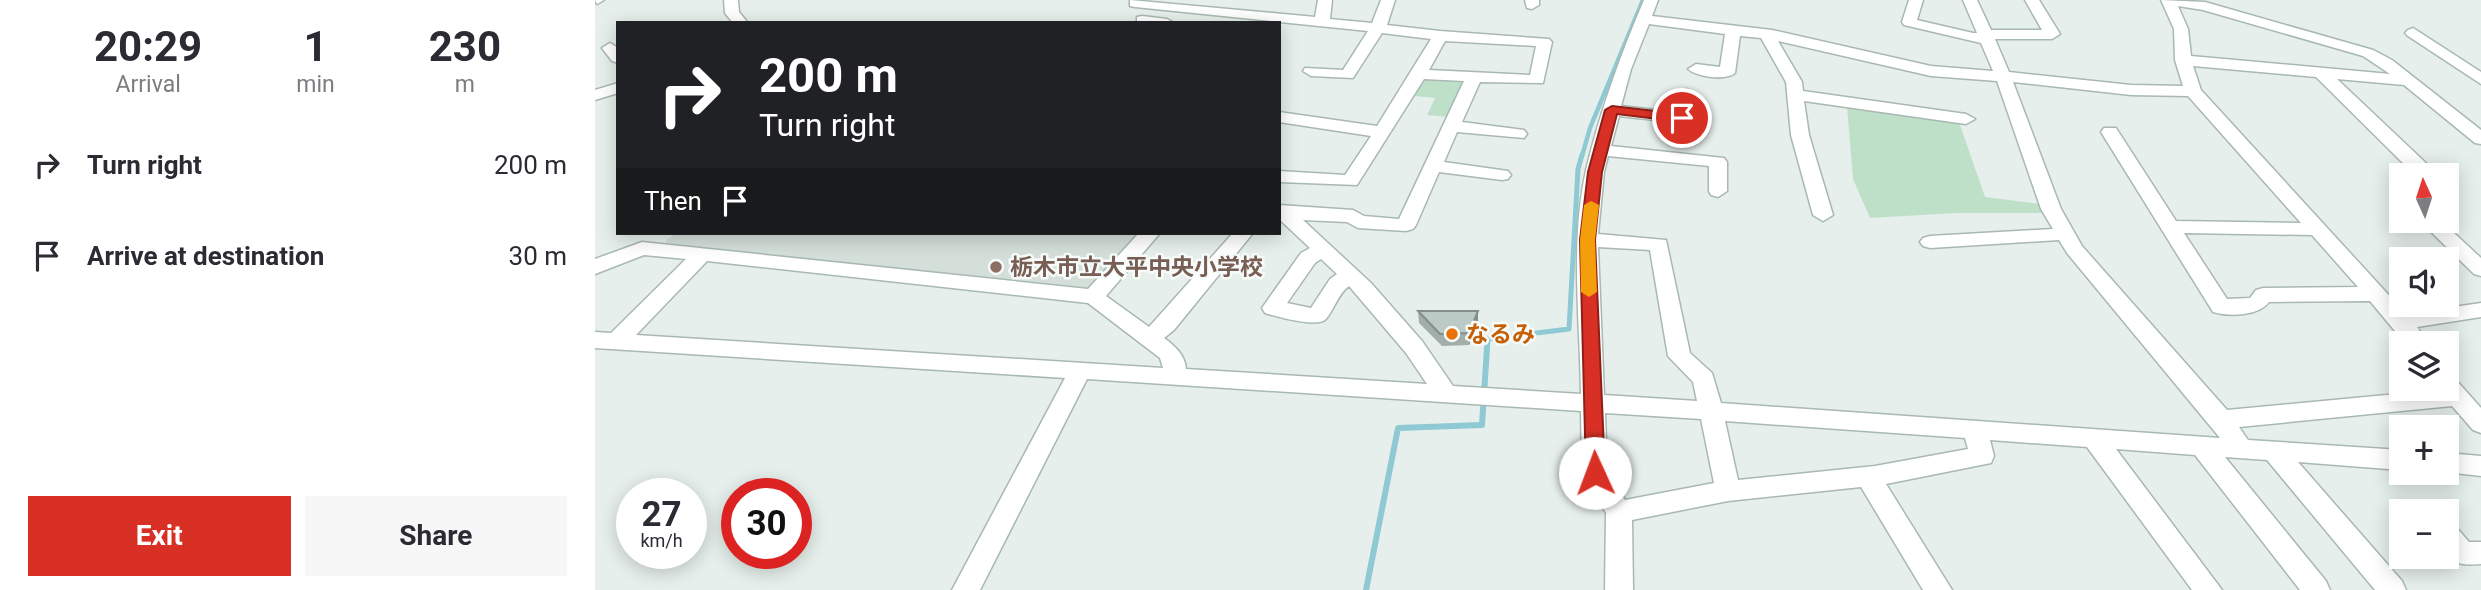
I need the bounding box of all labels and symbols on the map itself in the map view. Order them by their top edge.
pin [1652,88,1712,148]
north arrow [2389,163,2459,233]
place label: 栃木市立大平中央小学校 [1010,254,1263,281]
marker: 栃木市立大平中央小学校 [988,259,1004,275]
place label: なるみ [1466,321,1535,348]
marker: なるみ [1444,326,1460,342]
position arrow [1558,436,1632,510]
speed limit sign: 30 [721,478,812,569]

